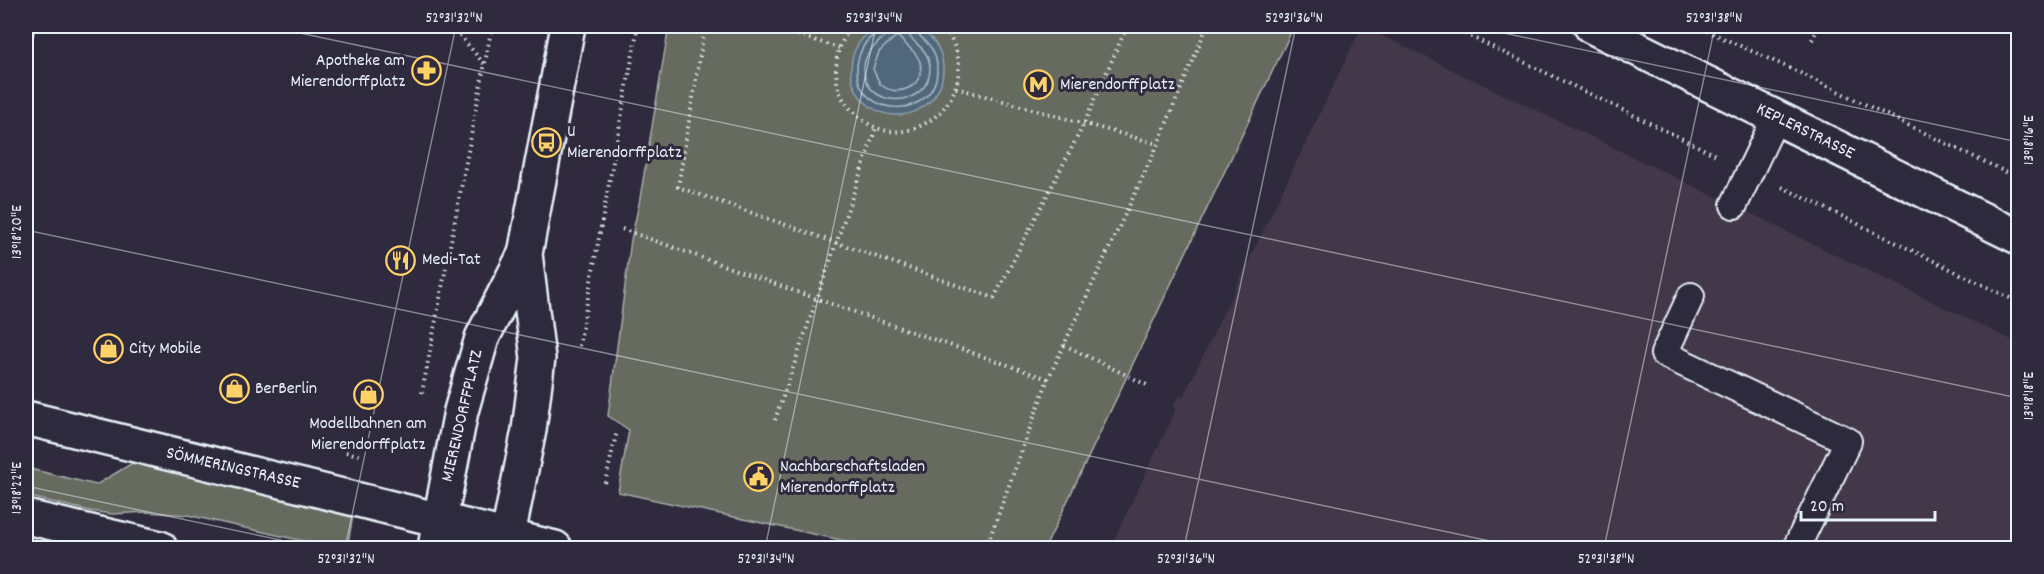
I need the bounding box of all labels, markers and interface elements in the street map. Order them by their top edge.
text: 52°31'32"N [425,8,483,30]
text: 52°31'34"N [846,8,902,30]
text: 52°31'36"N [1265,8,1323,30]
text: 52°31'38"N [1686,8,1742,30]
place label: Apotheke am Mierendorffplatz [291,49,405,95]
pharmacy icon: Apotheke am Mierendorffplatz [410,55,442,87]
metro station icon: Mierendorffplatz [1023,69,1055,101]
place label: Mierendorffplatz [1060,73,1175,98]
street label: KEPLERSTRASSE [1752,97,1858,167]
text: 13°18'16"E [2019,115,2041,165]
place label: U Mierendorffplatz [567,120,682,166]
bus stop icon: U Mierendorffplatz [530,126,562,158]
text: 13°18'20"E [7,205,29,259]
restaurant icon: Medi-Tat [385,244,417,276]
place label: Medi-Tat [422,248,481,273]
shop icon: City Mobile [92,333,124,365]
place label: City Mobile [129,337,201,362]
street label: MIERENDORFFPLATZ [436,347,490,485]
text: 13°18'18"E [2019,372,2041,420]
shop icon: BerBerlin [218,373,250,405]
place label: BerBerlin [255,377,317,402]
shop icon: Modellbahnen am Mierendorffplatz [352,379,384,411]
place label: Modellbahnen am Mierendorffplatz [309,412,427,458]
street label: SÖMMERINGSTRASSE [163,441,303,497]
place label: Nachbarschaftsladen Mierendorffplatz [780,455,925,501]
public building icon: Nachbarschaftsladen Mierendorffplatz [743,461,775,493]
text: 13°18'22"E [7,462,29,514]
scale bar [1801,484,1934,522]
text: 20 m [1810,495,1844,520]
text: 52°31'32"N [317,549,375,571]
text: 52°31'34"N [738,549,794,571]
text: 52°31'36"N [1157,549,1215,571]
text: 52°31'38"N [1578,549,1634,571]

